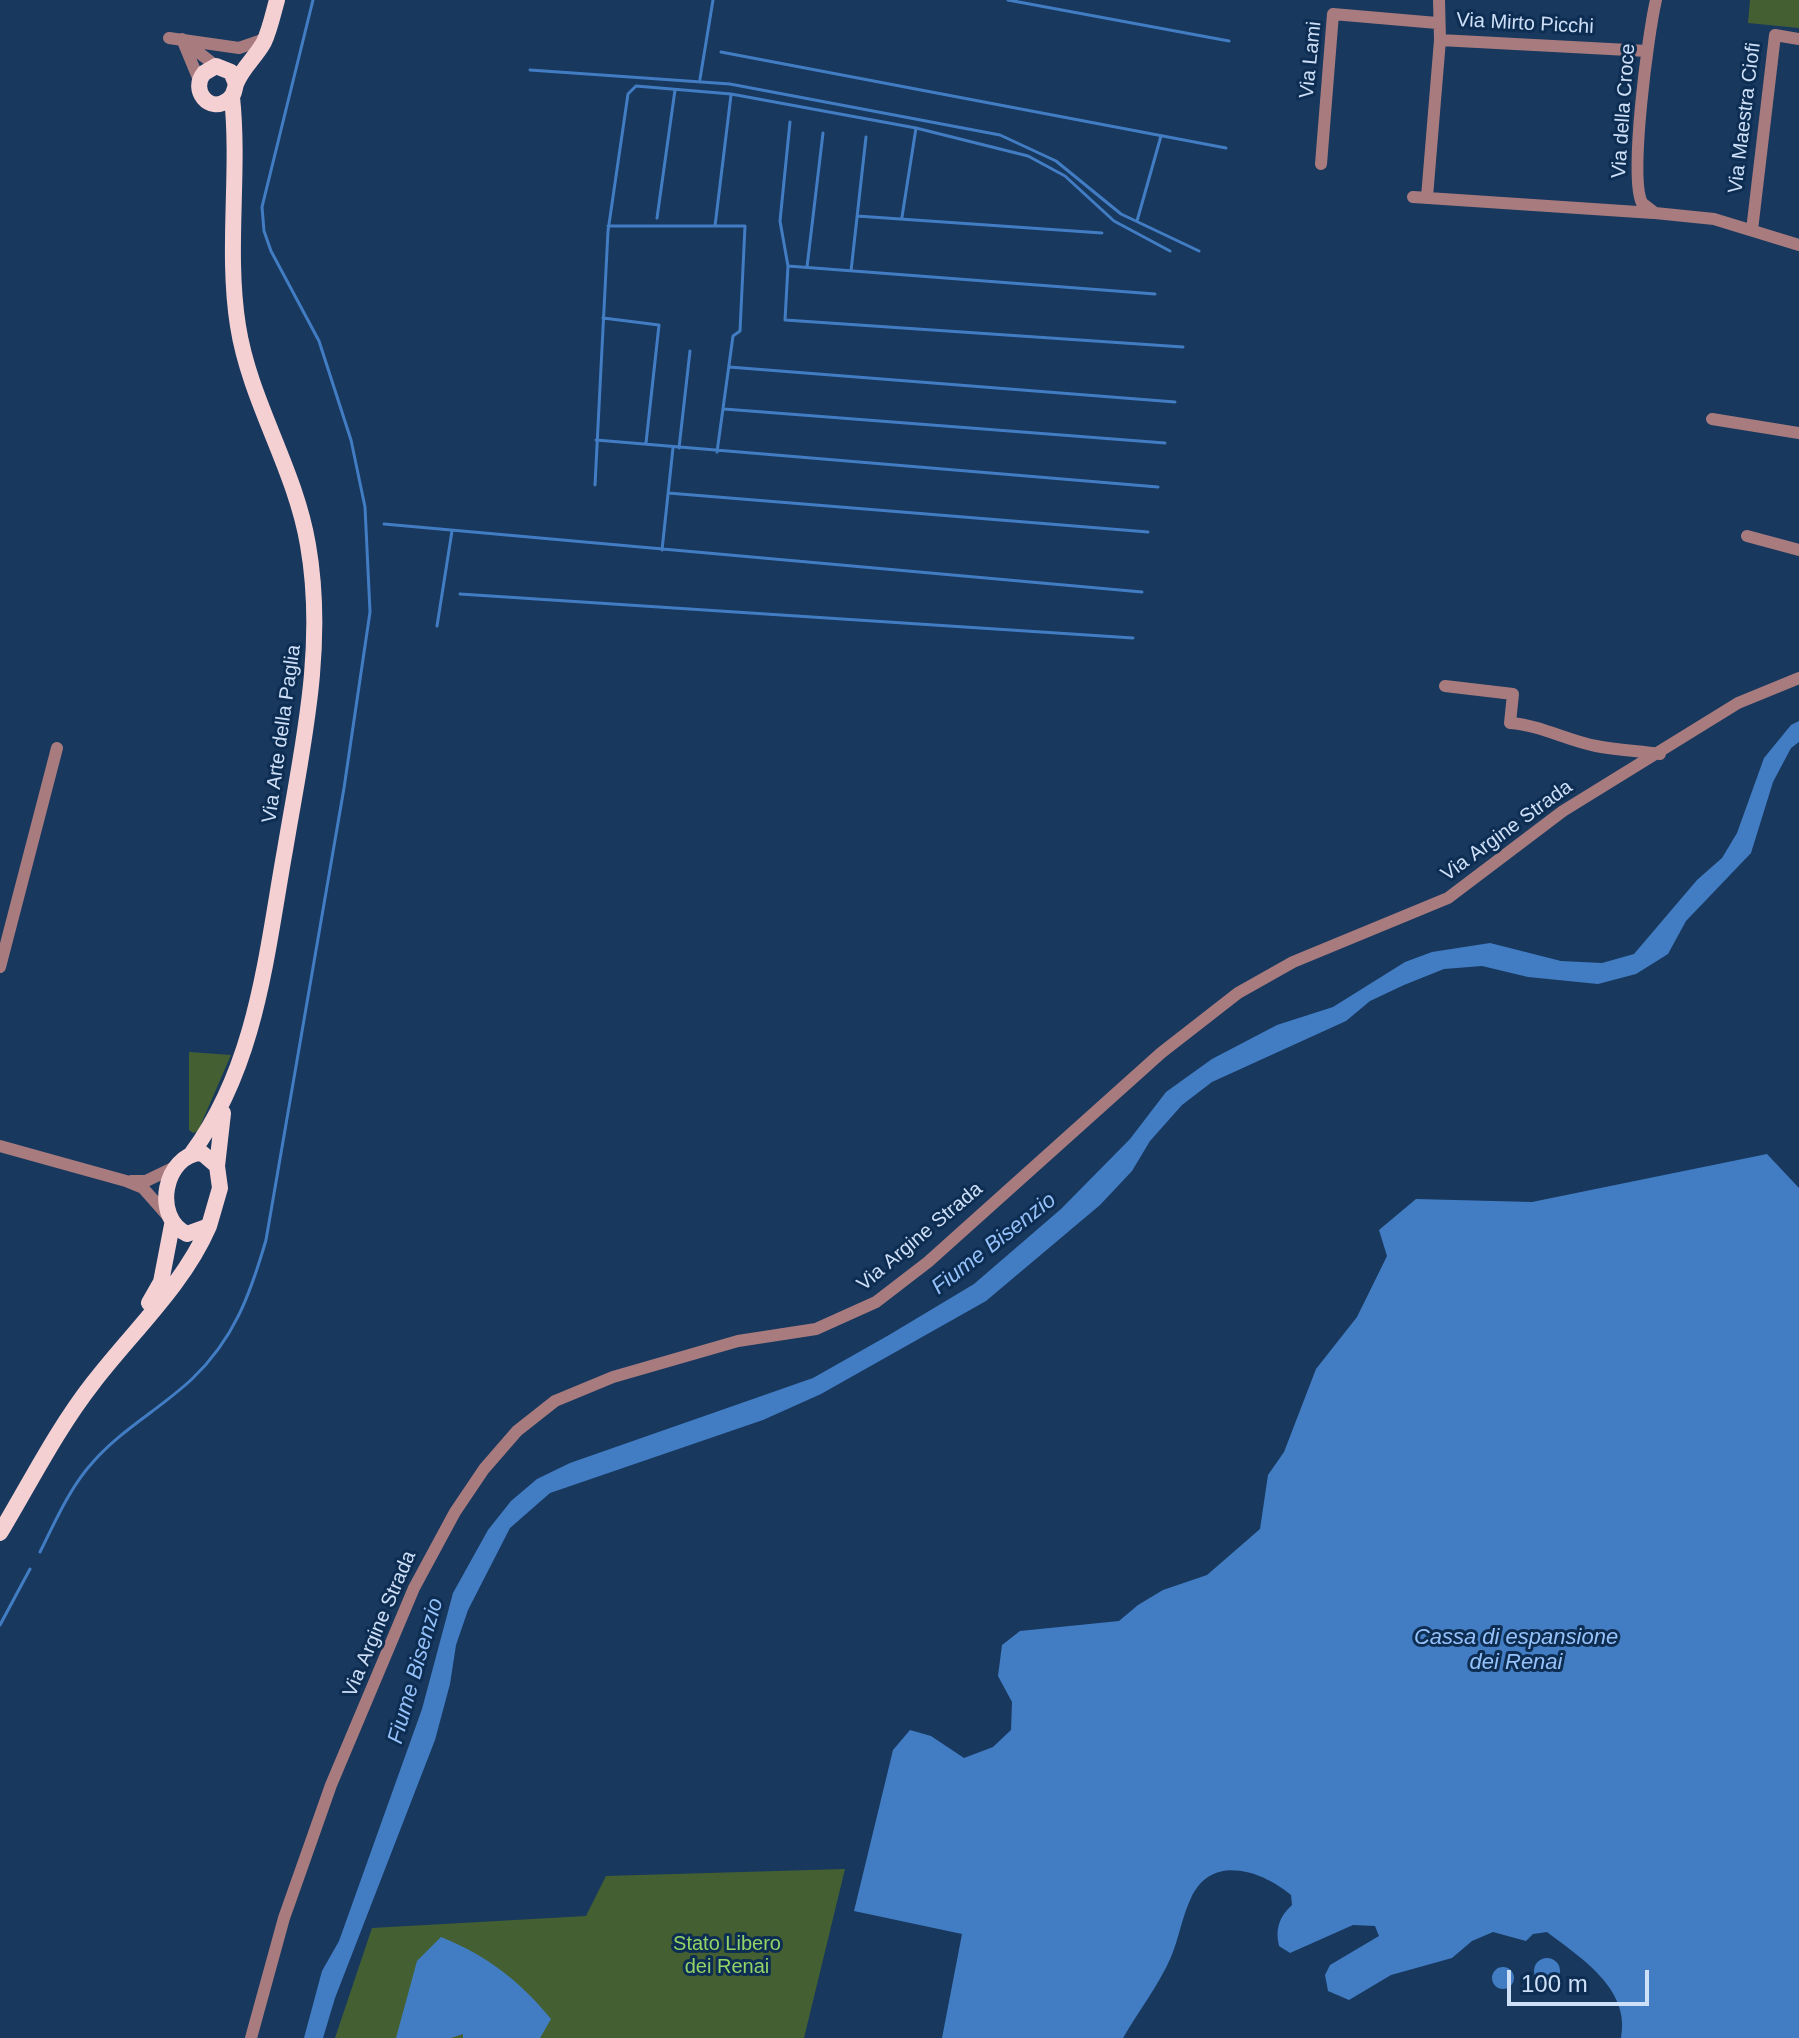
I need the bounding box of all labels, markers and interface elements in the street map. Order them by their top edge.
street label: Via Mirto Picchi [1456,8,1594,40]
street label: Via Lami [1295,20,1327,100]
street label: Via Maestra Ciofi [1724,41,1766,195]
street label: Via della Croce [1607,43,1641,179]
street label: Via Arte della Paglia [258,643,306,825]
street label: Via Argine Strada [1437,775,1577,887]
street label: Via Argine Strada [852,1178,988,1296]
water label: Fiume Bisenzio [927,1187,1061,1301]
street label: Via Argine Strada [338,1547,422,1701]
water label: Fiume Bisenzio [383,1595,449,1747]
water label: Cassa di espansione dei Renai [1414,1625,1618,1676]
park label: Stato Libero dei Renai [673,1932,781,1979]
scale bar [1511,1954,1653,2004]
text: 100 m [1521,1970,1588,1997]

